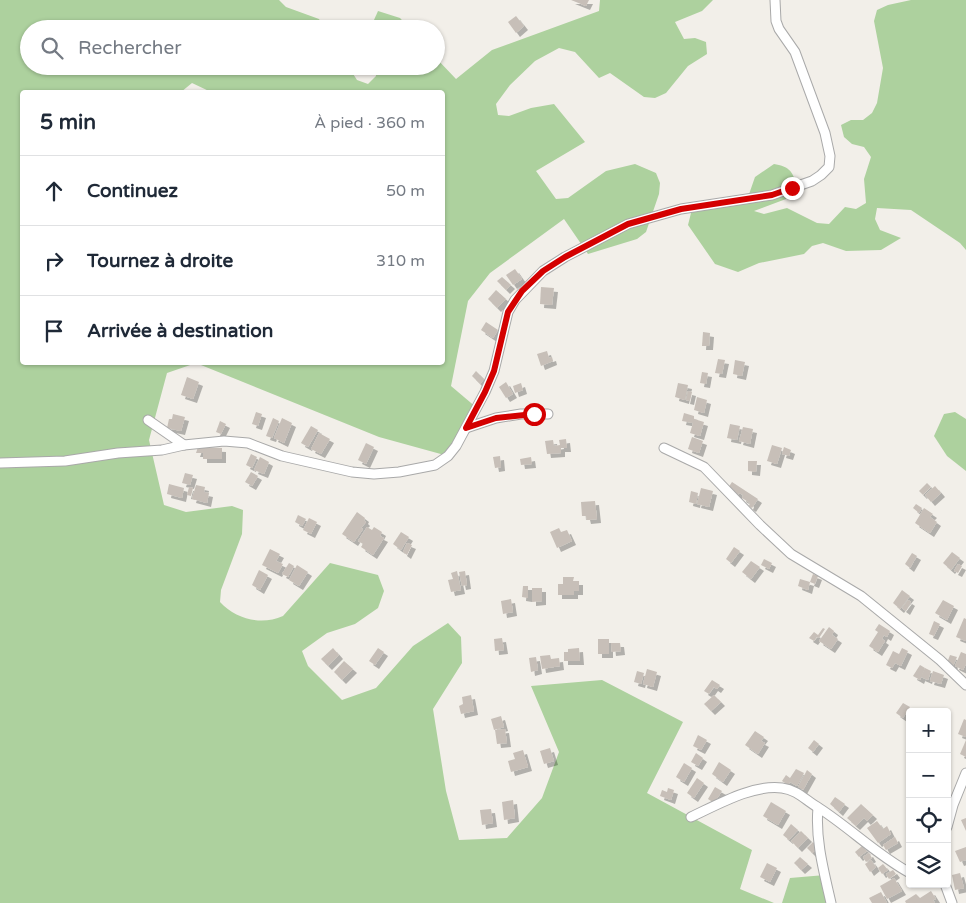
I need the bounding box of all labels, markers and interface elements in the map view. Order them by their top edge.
search box [20,20,445,75]
icon: search [38,34,66,62]
text: Rechercher [78,37,181,59]
text: 5 min [40,110,96,135]
text: À pied · 360 m [314,113,425,133]
icon: ahead [40,177,68,205]
route end [781,177,804,200]
text: Continuez [87,180,178,202]
text: 50 m [386,181,425,201]
icon: right [40,247,68,275]
text: Tournez à droite [87,250,233,272]
text: 310 m [376,251,425,271]
icon: arrive [40,317,68,345]
text: Arrivée à destination [87,320,273,342]
route start [523,403,546,426]
map controls [906,708,951,888]
button: + [906,708,951,753]
button: − [906,753,951,798]
button: locate [906,798,951,843]
button: layers [906,843,951,888]

